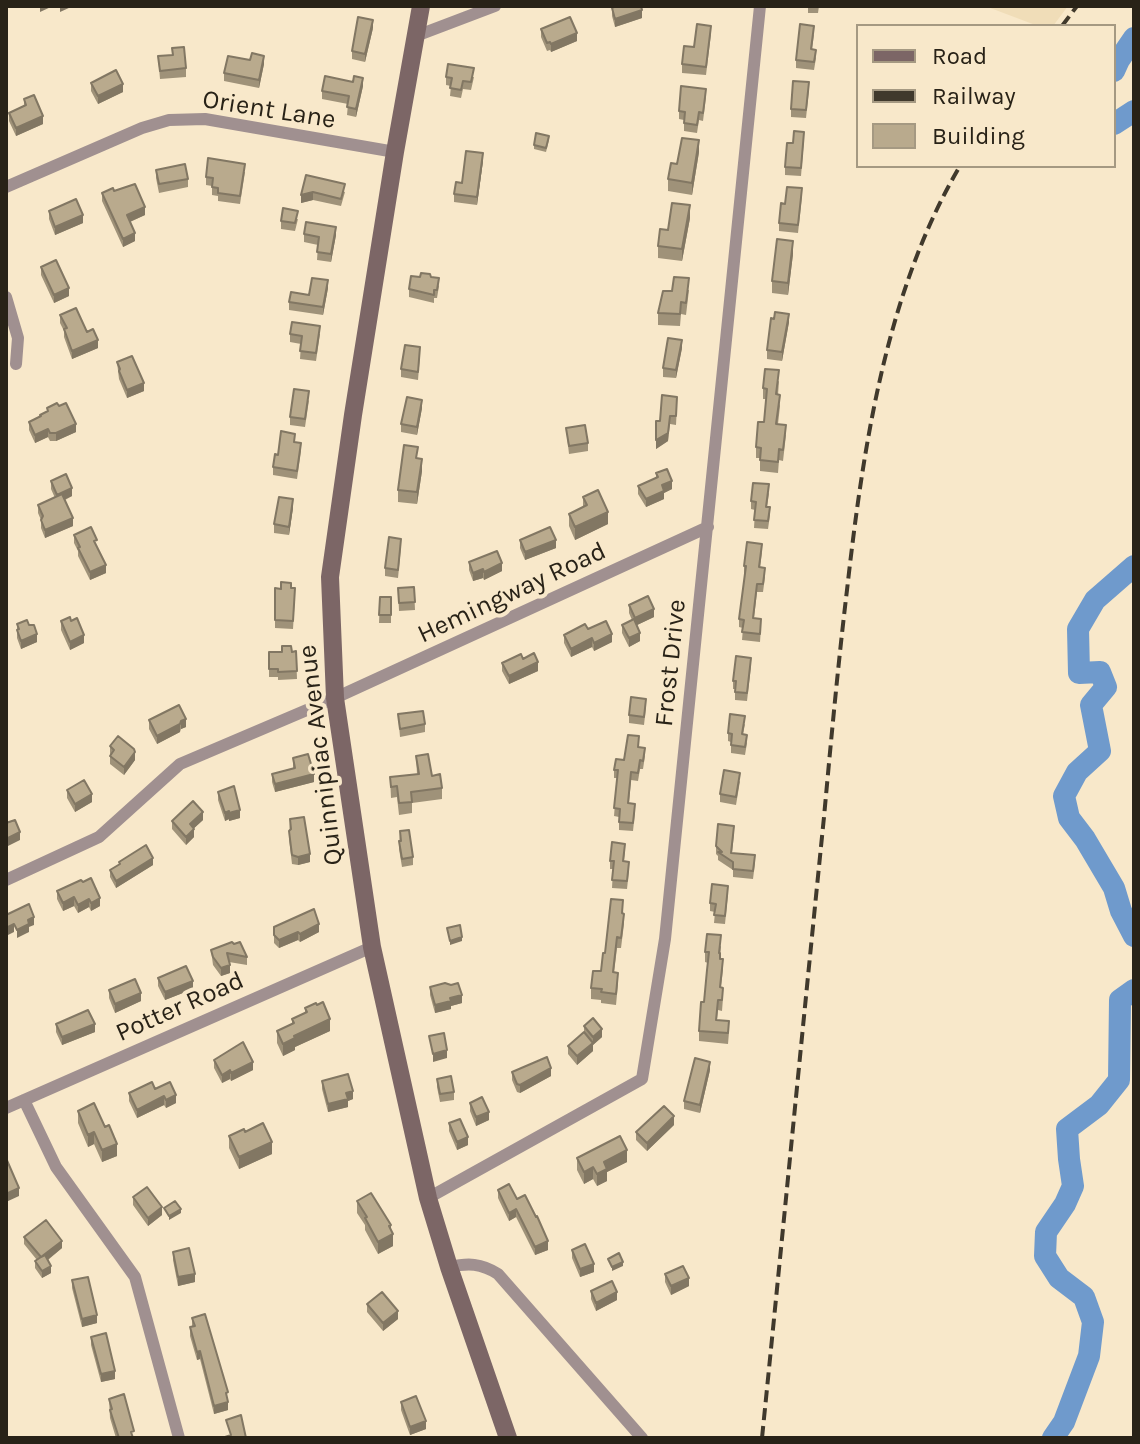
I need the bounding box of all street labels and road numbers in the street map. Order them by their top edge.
street label: Orient Lane [200,84,338,136]
street label: Hemingway Road [413,536,611,650]
street label: Frost Drive [649,598,693,728]
street label: Quinnipiac Avenue [292,643,350,867]
street label: Potter Road [111,965,249,1049]

